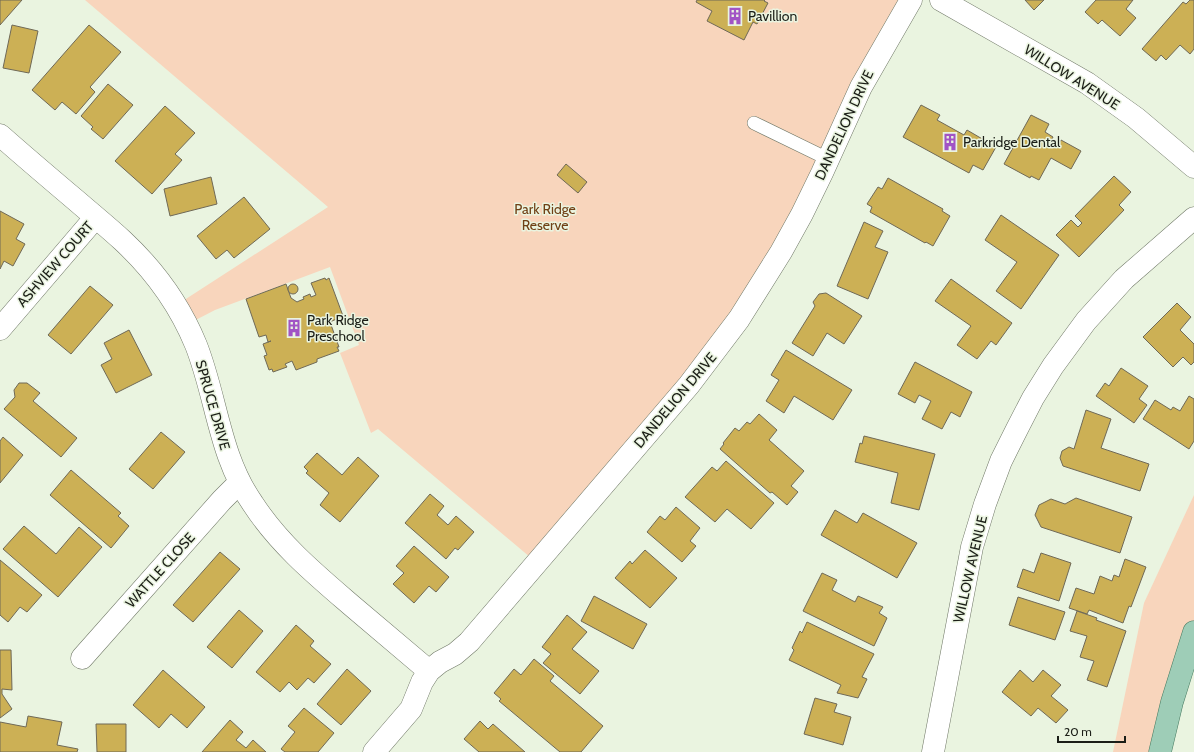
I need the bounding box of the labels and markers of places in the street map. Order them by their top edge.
building icon: Pavillion [725,6,745,26]
place label: Pavillion [748,7,797,25]
building icon: Parkridge Dental [940,132,960,152]
place label: Parkridge Dental [963,133,1061,151]
place label: Park Ridge Preschool [307,311,369,345]
building icon: Park Ridge Preschool [284,318,304,338]

